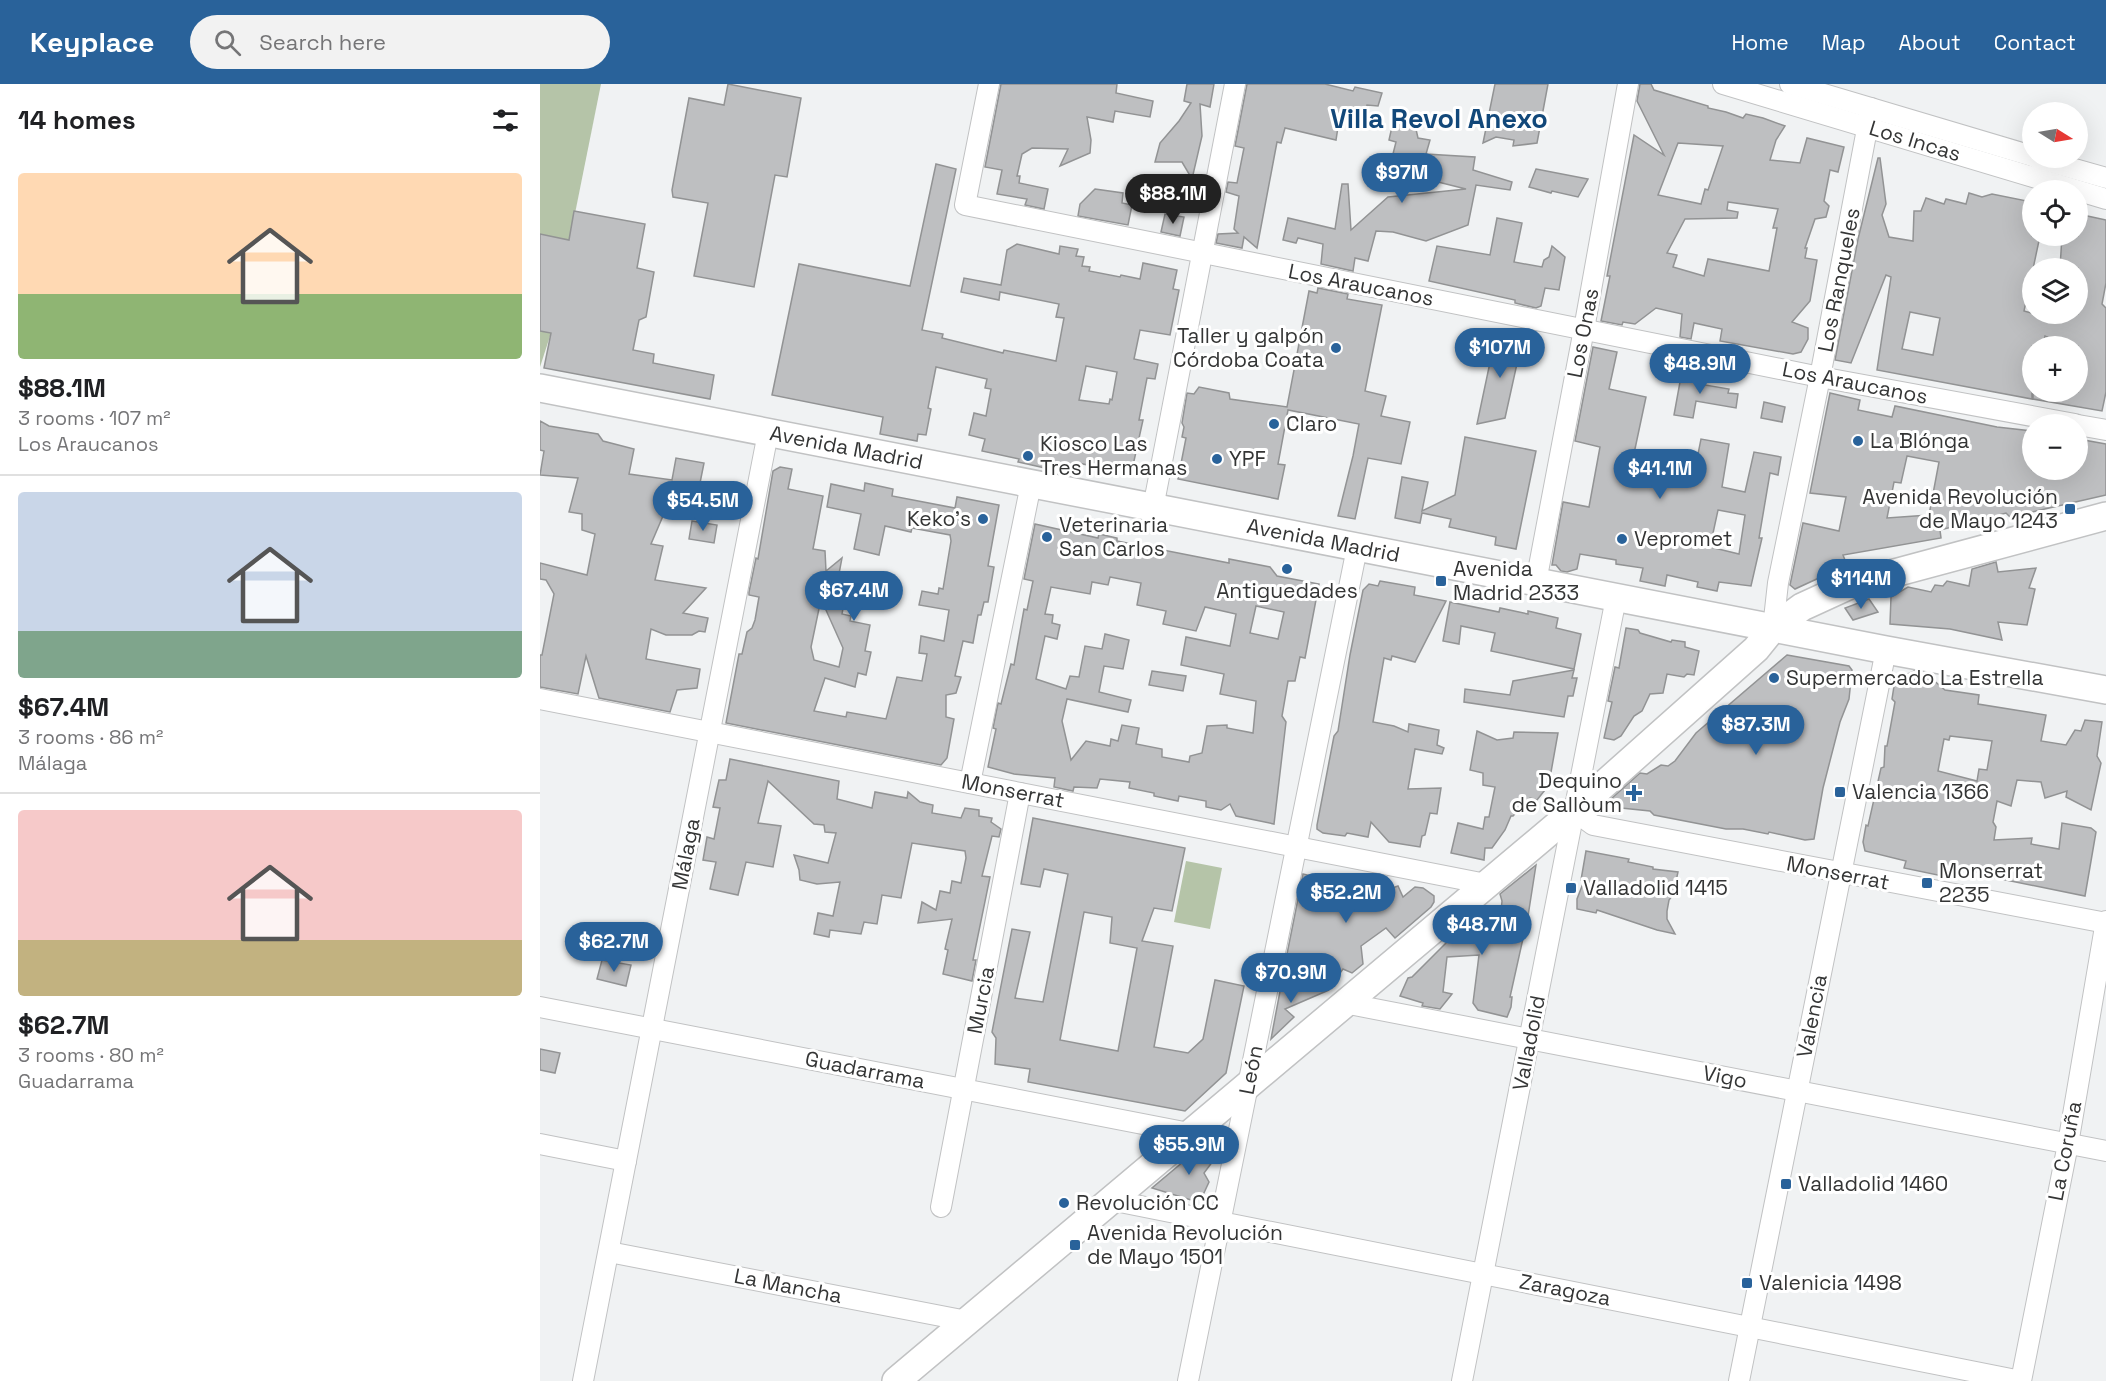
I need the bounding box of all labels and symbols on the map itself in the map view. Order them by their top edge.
district label: Villa Revol Anexo [1330,101,1548,136]
north arrow [2022,102,2088,168]
street label: Los Incas [1866,114,1964,167]
pin: $97M [1366,153,1438,204]
pin: $88.1M [1124,174,1222,225]
street label: Los Ranqueles [1811,205,1866,354]
street label: Los Araucanos [1286,257,1436,312]
street label: Los Onas [1561,286,1604,380]
place label: Taller y galpón Córdoba Coata [1173,322,1324,373]
pin: $107M [1458,328,1542,379]
marker: Taller y galpón Córdoba Coata [1329,341,1343,355]
pin: $48.9M [1651,344,1749,395]
street label: Los Araucanos [1780,355,1930,410]
place label: Claro [1286,410,1337,437]
marker: Claro [1267,417,1281,431]
street label: Avenida Madrid [768,419,925,475]
place label: La Blónga [1870,427,1969,454]
place label: Kiosco Las Tres Hermanas [1040,430,1187,481]
marker: La Blónga [1851,434,1865,448]
place label: YPF [1229,445,1266,472]
marker: Kiosco Las Tres Hermanas [1021,449,1035,463]
pin: $41.1M [1611,449,1709,500]
marker: YPF [1210,452,1224,466]
pin: $54.5M [654,481,752,532]
place label: Avenida Revolución de Mayo 1243 [1862,483,2058,534]
marker: Avenida Revolución de Mayo 1243 [2063,502,2077,516]
place label: Keko's [907,505,971,532]
place label: Veterinaria San Carlos [1059,511,1168,562]
marker: Keko's [976,512,990,526]
street label: Avenida Madrid [1245,512,1402,568]
place label: Vepromet [1634,525,1732,552]
marker: Veterinaria San Carlos [1040,530,1054,544]
marker: Vepromet [1615,532,1629,546]
place label: Avenida Madrid 2333 [1453,555,1579,606]
pin: $114M [1819,559,1903,610]
marker: Antiguedades [1280,562,1294,576]
pin: $67.4M [805,571,903,622]
marker: Avenida Madrid 2333 [1434,574,1448,588]
place label: Antiguedades [1216,577,1358,604]
place label: Supermercado La Estrella [1786,664,2043,691]
marker: Supermercado La Estrella [1767,671,1781,685]
pin: $87.3M [1707,705,1805,756]
street label: Monserrat [959,767,1067,814]
place label: Dequino de Sallòum [1512,767,1622,818]
place label: Valencia 1366 [1852,778,1989,805]
marker: Valencia 1366 [1833,785,1847,799]
marker: Dequino de Sallòum [1627,786,1641,800]
street label: Málaga [665,816,706,892]
street label: Monserrat [1784,849,1892,896]
place label: Monserrat 2235 [1939,857,2043,908]
pin: $52.2M [1297,873,1395,924]
place label: Valladolid 1415 [1583,874,1728,901]
marker: Monserrat 2235 [1920,876,1934,890]
marker: Valladolid 1415 [1564,881,1578,895]
pin: $48.7M [1433,905,1531,956]
pin: $62.7M [565,922,663,973]
pin: $70.9M [1242,953,1340,1004]
street label: Murcia [961,964,1000,1036]
street label: Valencia [1790,972,1833,1060]
street label: Valladolid [1506,993,1551,1093]
street label: León [1233,1043,1269,1097]
street label: Guadarrama [803,1045,927,1094]
street label: Vigo [1701,1059,1750,1094]
street label: La Coruña [2042,1099,2087,1203]
pin: $55.9M [1140,1125,1238,1176]
place label: Valladolid 1460 [1798,1170,1948,1197]
marker: Valladolid 1460 [1779,1177,1793,1191]
place label: Revolución CC [1076,1189,1219,1216]
marker: Revolución CC [1057,1196,1071,1210]
place label: Avenida Revolución de Mayo 1501 [1087,1219,1283,1270]
marker: Avenida Revolución de Mayo 1501 [1068,1238,1082,1252]
street label: La Mancha [732,1262,844,1309]
street label: Zaragoza [1517,1267,1613,1312]
place label: Valenicia 1498 [1759,1269,1902,1296]
marker: Valenicia 1498 [1740,1276,1754,1290]

